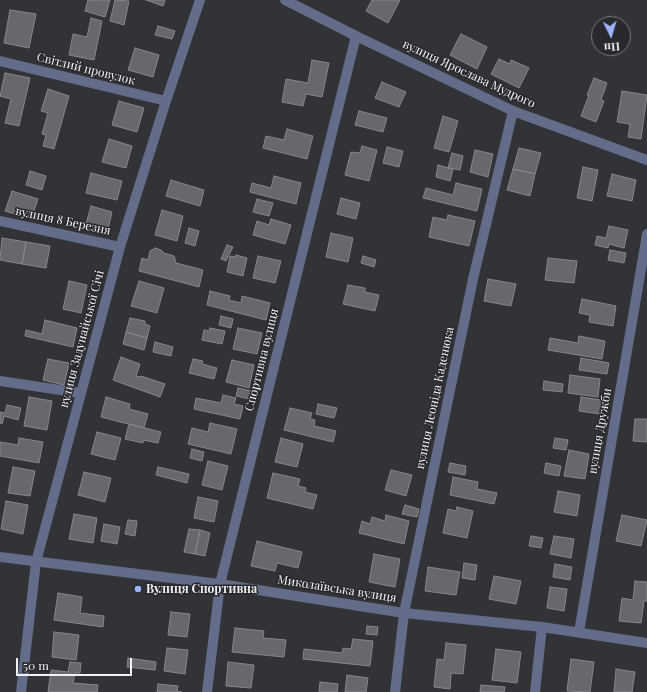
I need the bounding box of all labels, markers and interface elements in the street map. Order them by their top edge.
north arrow [591,16,631,56]
street label: вулиця Ярослава Мудрого [400,37,538,111]
text: Пн [603,39,621,56]
street label: Світлий провулок [35,50,137,88]
street label: вулиця 8 Березня [14,204,112,238]
street label: вулиця Задунайської Січі [57,269,107,409]
street label: Спортивна вулиця [242,307,282,413]
street label: вулиця Леоніда Каденюка [413,326,457,470]
street label: вулиця Дружби [585,387,615,475]
street label: Миколаївська вулиця [276,572,398,606]
place label: Вулиця Спортивна [146,582,257,596]
marker: Вулиця Спортивна [133,584,143,594]
scale bar [18,650,134,676]
text: 50 m [23,657,49,673]

